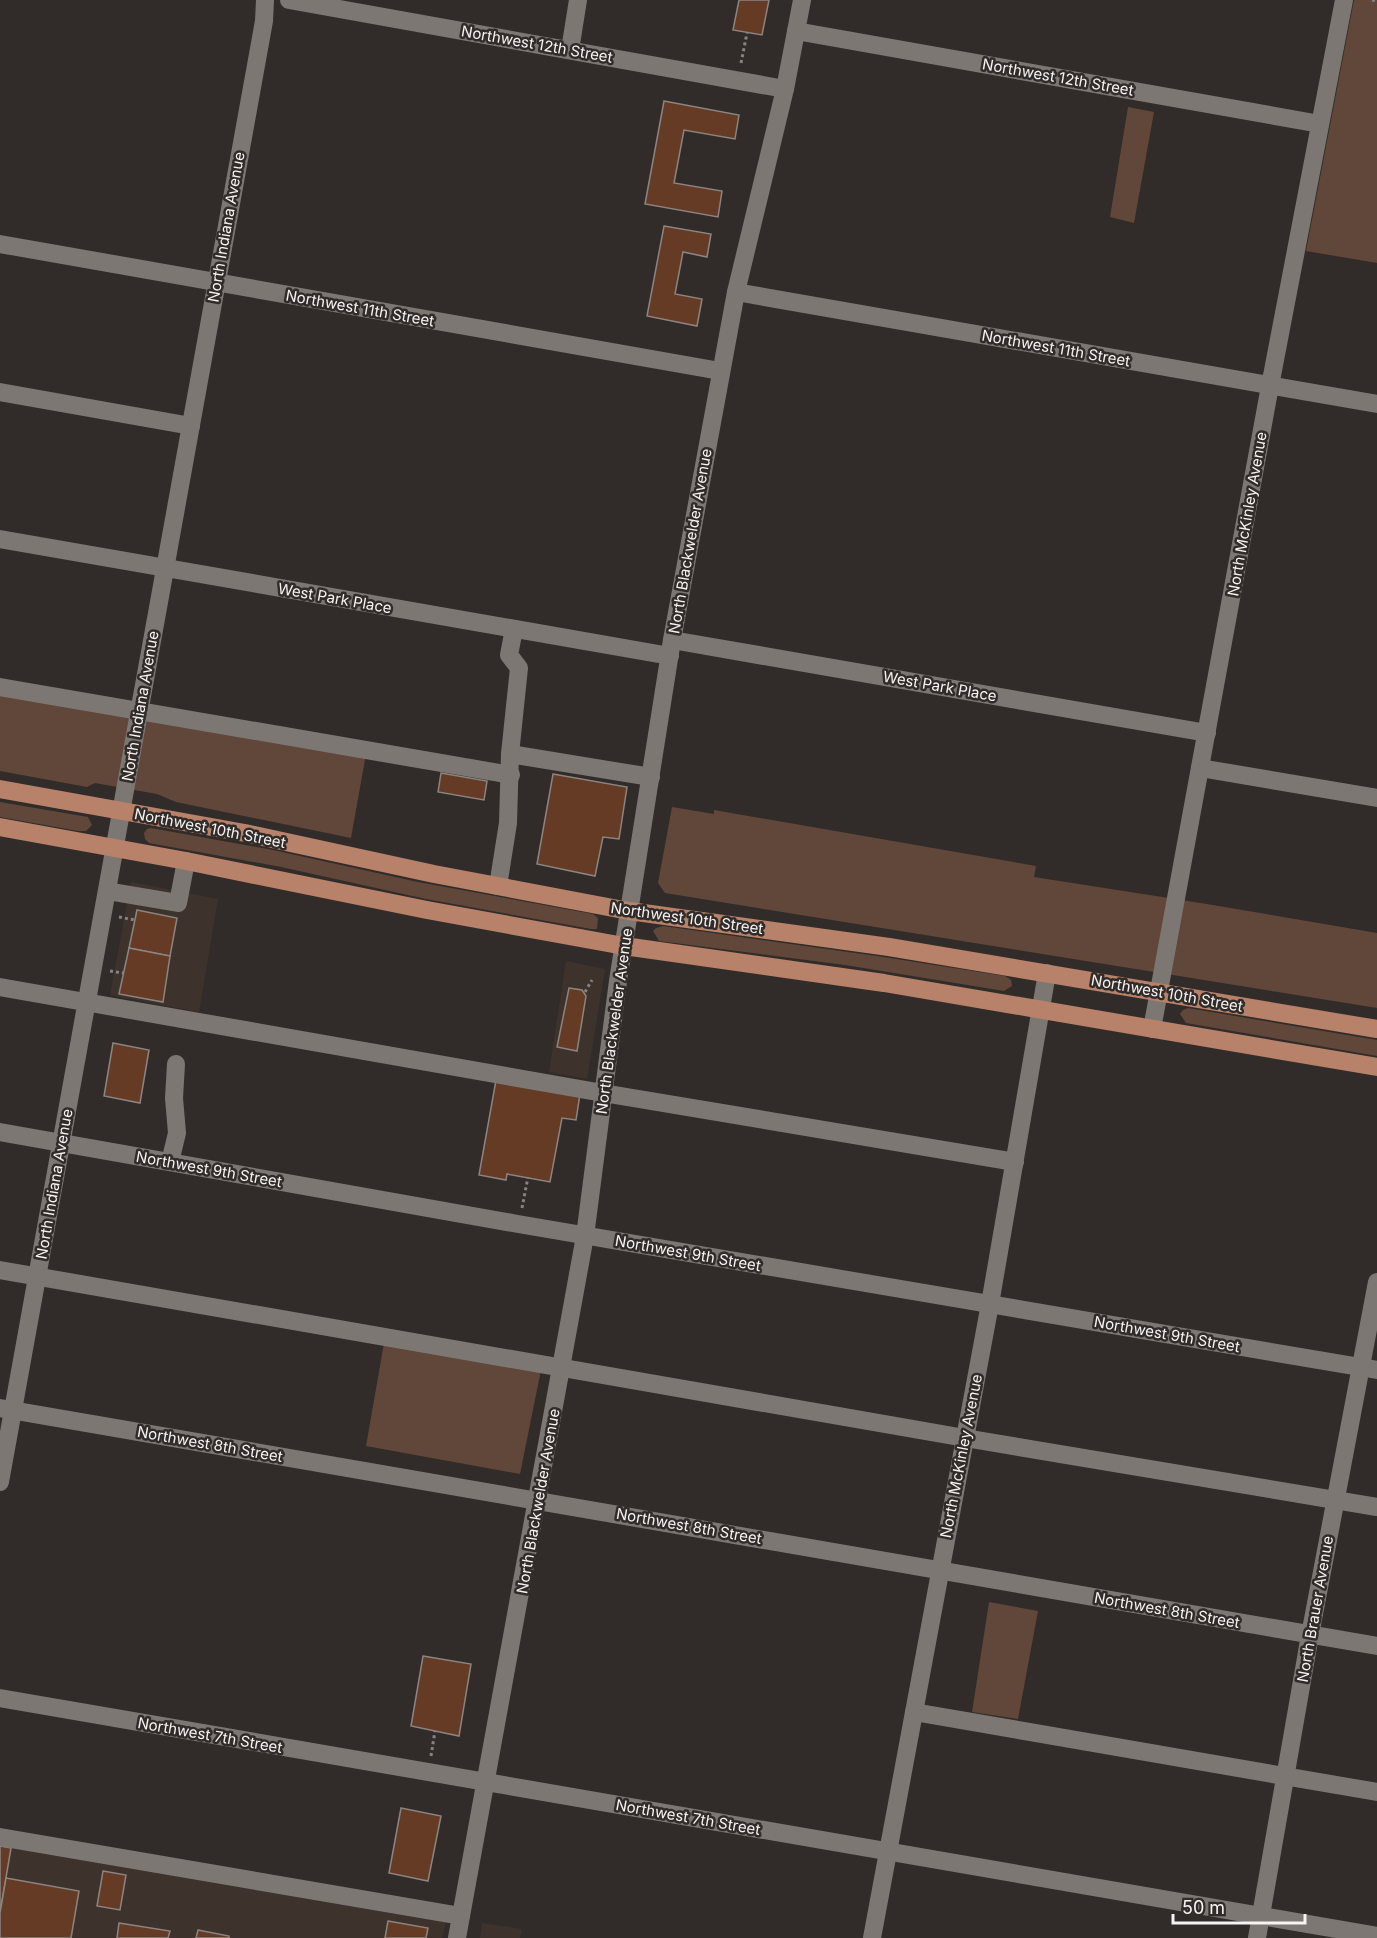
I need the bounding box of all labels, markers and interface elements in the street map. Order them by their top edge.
street label: Northwest 12th Street [460,21,614,67]
street label: Northwest 12th Street [981,54,1135,100]
street label: North Indiana Avenue [203,150,249,304]
street label: Northwest 11th Street [284,286,436,330]
street label: Northwest 11th Street [980,326,1132,370]
street label: North McKinley Avenue [1223,430,1271,598]
street label: North Blackwelder Avenue [664,447,716,635]
street label: West Park Place [277,579,393,617]
street label: North Indiana Avenue [117,629,163,783]
street label: West Park Place [882,667,998,705]
street label: Northwest 10th Street [133,804,287,852]
street label: Northwest 10th Street [609,898,765,938]
street label: North Blackwelder Avenue [592,927,636,1115]
street label: Northwest 10th Street [1090,970,1244,1016]
street label: North Indiana Avenue [31,1107,77,1261]
street label: Northwest 9th Street [135,1147,283,1191]
street label: Northwest 9th Street [614,1231,762,1275]
street label: Northwest 9th Street [1093,1312,1241,1356]
street label: North McKinley Avenue [936,1372,986,1540]
street label: North Blackwelder Avenue [512,1407,564,1595]
street label: Northwest 8th Street [136,1422,284,1466]
street label: Northwest 8th Street [615,1504,763,1548]
street label: North Brauer Avenue [1293,1534,1337,1684]
street label: Northwest 8th Street [1093,1588,1241,1632]
street label: Northwest 7th Street [136,1713,284,1757]
street label: Northwest 7th Street [614,1795,762,1839]
scale bar [1173,1887,1305,1925]
text: 50 m [1182,1897,1225,1918]

